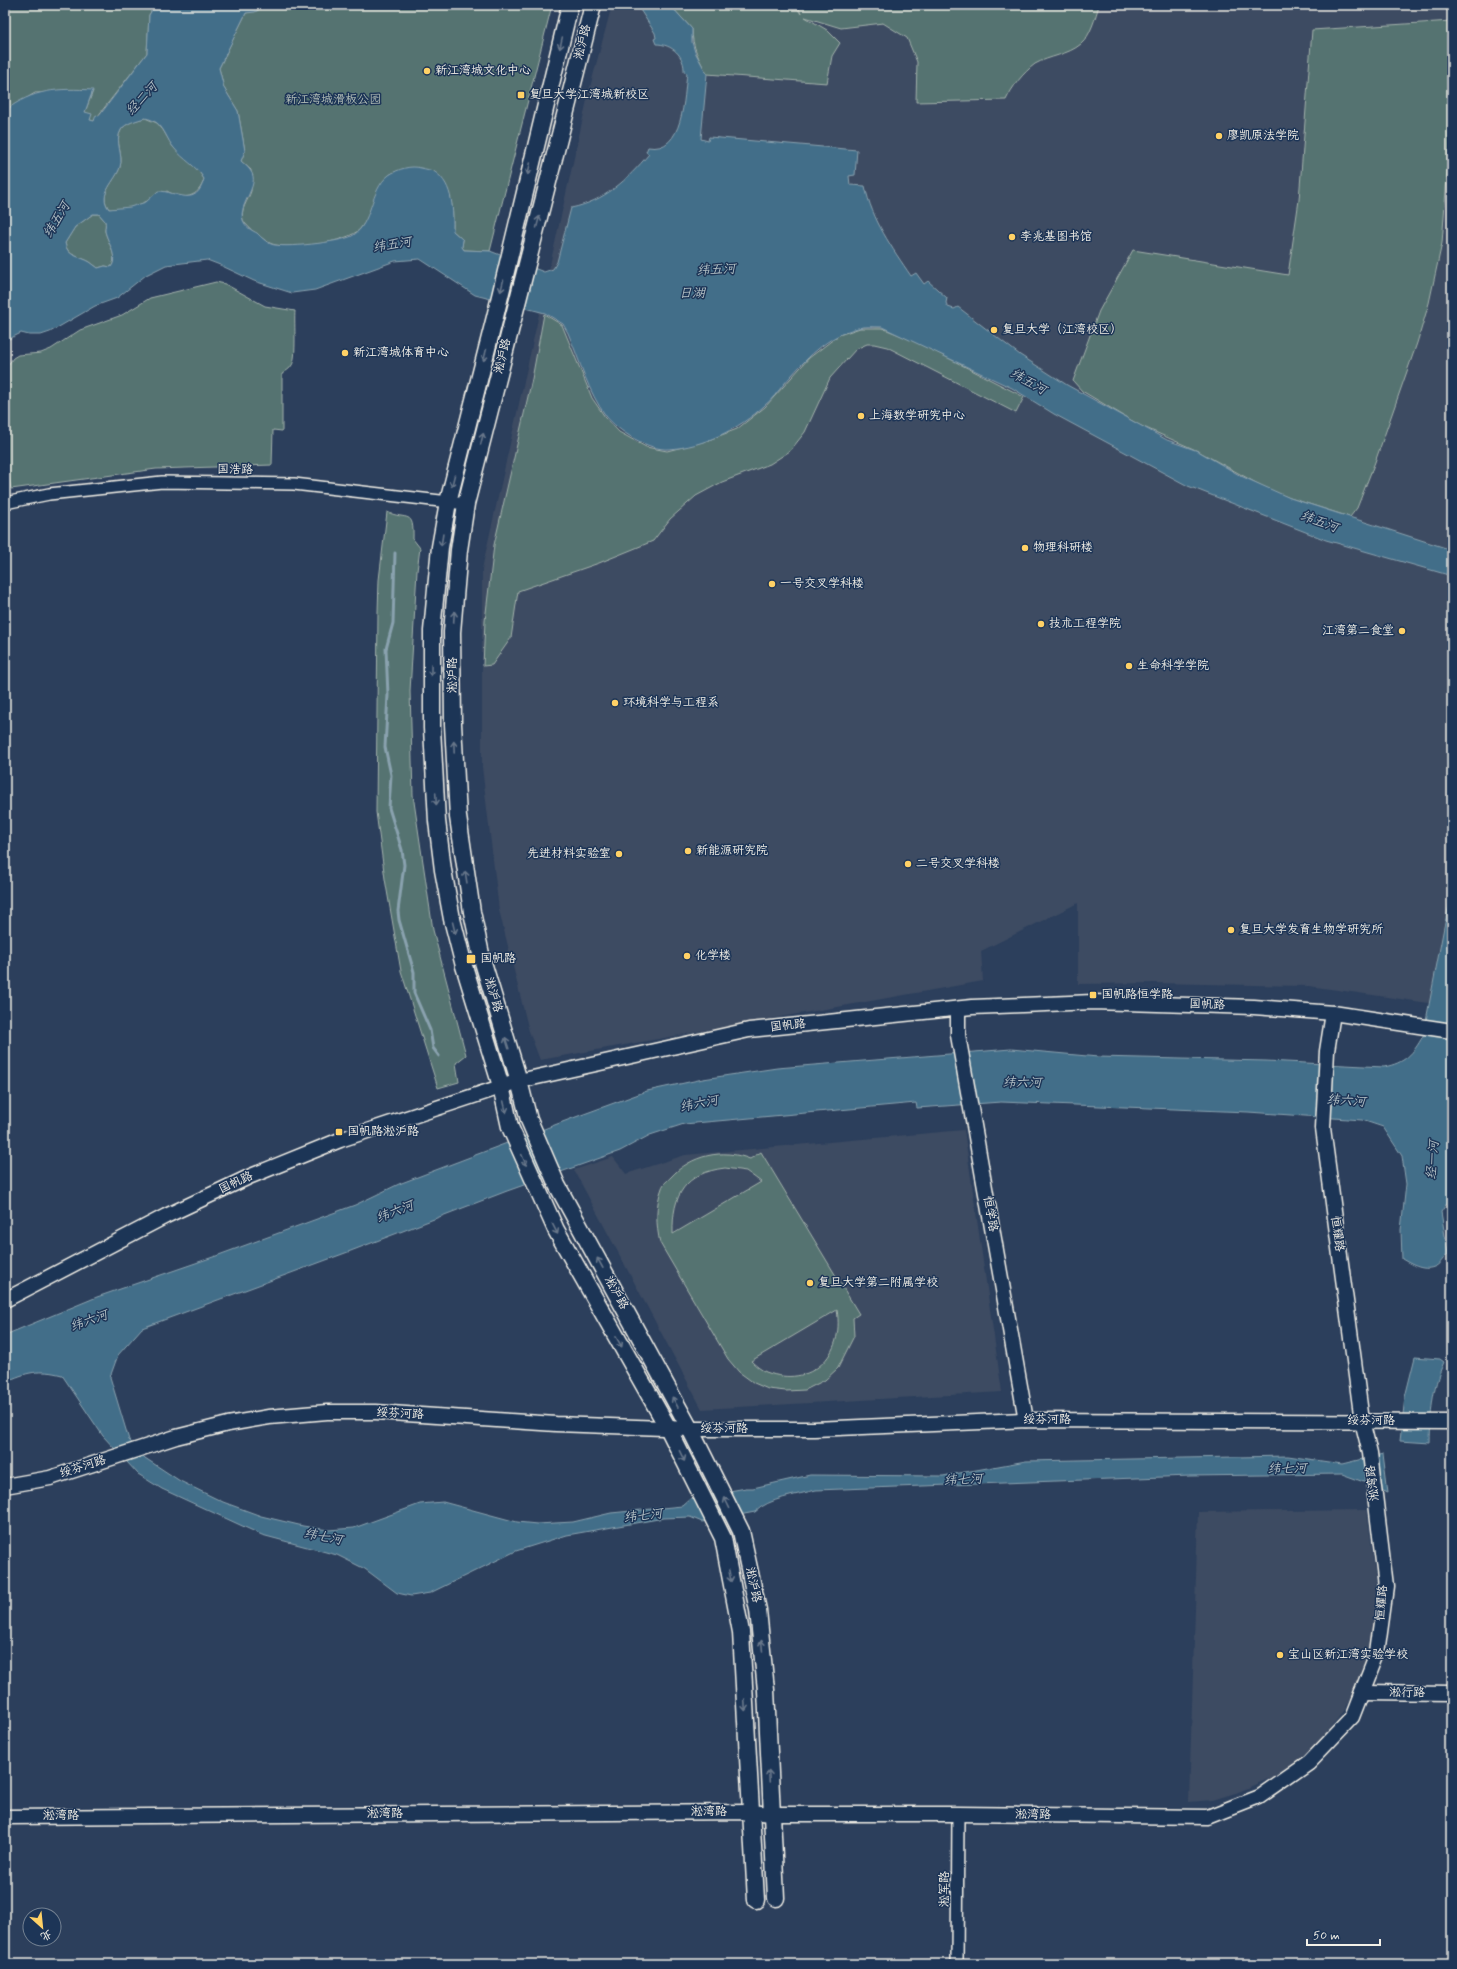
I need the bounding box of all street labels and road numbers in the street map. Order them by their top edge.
street label: 淞沪路 [571,23,595,61]
street label: 淞沪路 [491,337,515,375]
street label: 国浩路 [217,462,253,478]
street label: 淞沪路 [445,657,461,693]
street label: 淞沪路 [480,975,506,1015]
street label: 国帆路 [1189,996,1225,1014]
street label: 国帆路 [769,1016,807,1036]
street label: 国帆路 [216,1168,256,1198]
street label: 恒学路 [979,1195,1001,1233]
street label: 恒耀路 [1327,1215,1347,1253]
street label: 淞沪路 [600,1273,632,1313]
street label: 绥芬河路 [376,1405,424,1423]
street label: 绥芬河路 [1023,1412,1071,1428]
street label: 绥芬河路 [1347,1413,1395,1429]
street label: 绥芬河路 [700,1421,748,1437]
street label: 绥芬河路 [58,1452,108,1482]
street label: 淞湾路 [1363,1464,1383,1502]
street label: 淞沪路 [741,1566,765,1604]
street label: 恒耀路 [1372,1584,1392,1622]
street label: 淞行路 [1389,1685,1425,1701]
street label: 淞湾路 [691,1804,727,1820]
street label: 淞湾路 [367,1806,403,1822]
street label: 淞湾路 [1015,1807,1051,1823]
street label: 淞湾路 [43,1808,79,1824]
street label: 淞军路 [937,1871,953,1907]

